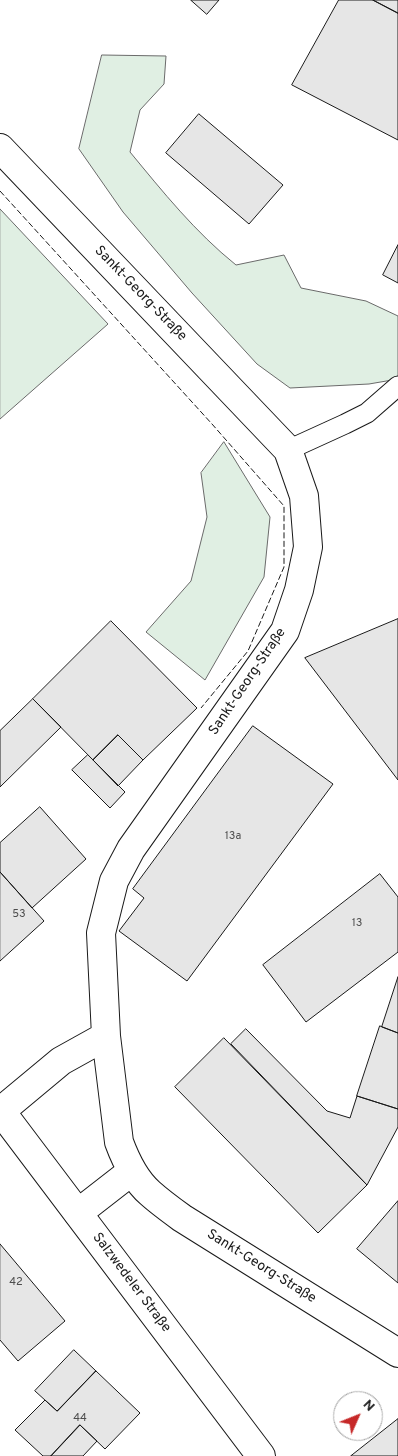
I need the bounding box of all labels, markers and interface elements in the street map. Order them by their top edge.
street label: Sankt-Georg-Straße [90,243,190,345]
street label: Sankt-Georg-Straße [206,625,290,739]
house number: 13a [225,830,241,844]
house number: 53 [12,908,26,922]
house number: 13 [352,917,362,931]
street label: Sankt-Georg-Straße [203,1227,319,1307]
street label: Salzwedeler Straße [88,1230,174,1336]
house number: 42 [9,1276,23,1290]
north arrow [333,1391,383,1441]
text: N [359,1396,378,1415]
house number: 44 [73,1412,87,1426]

